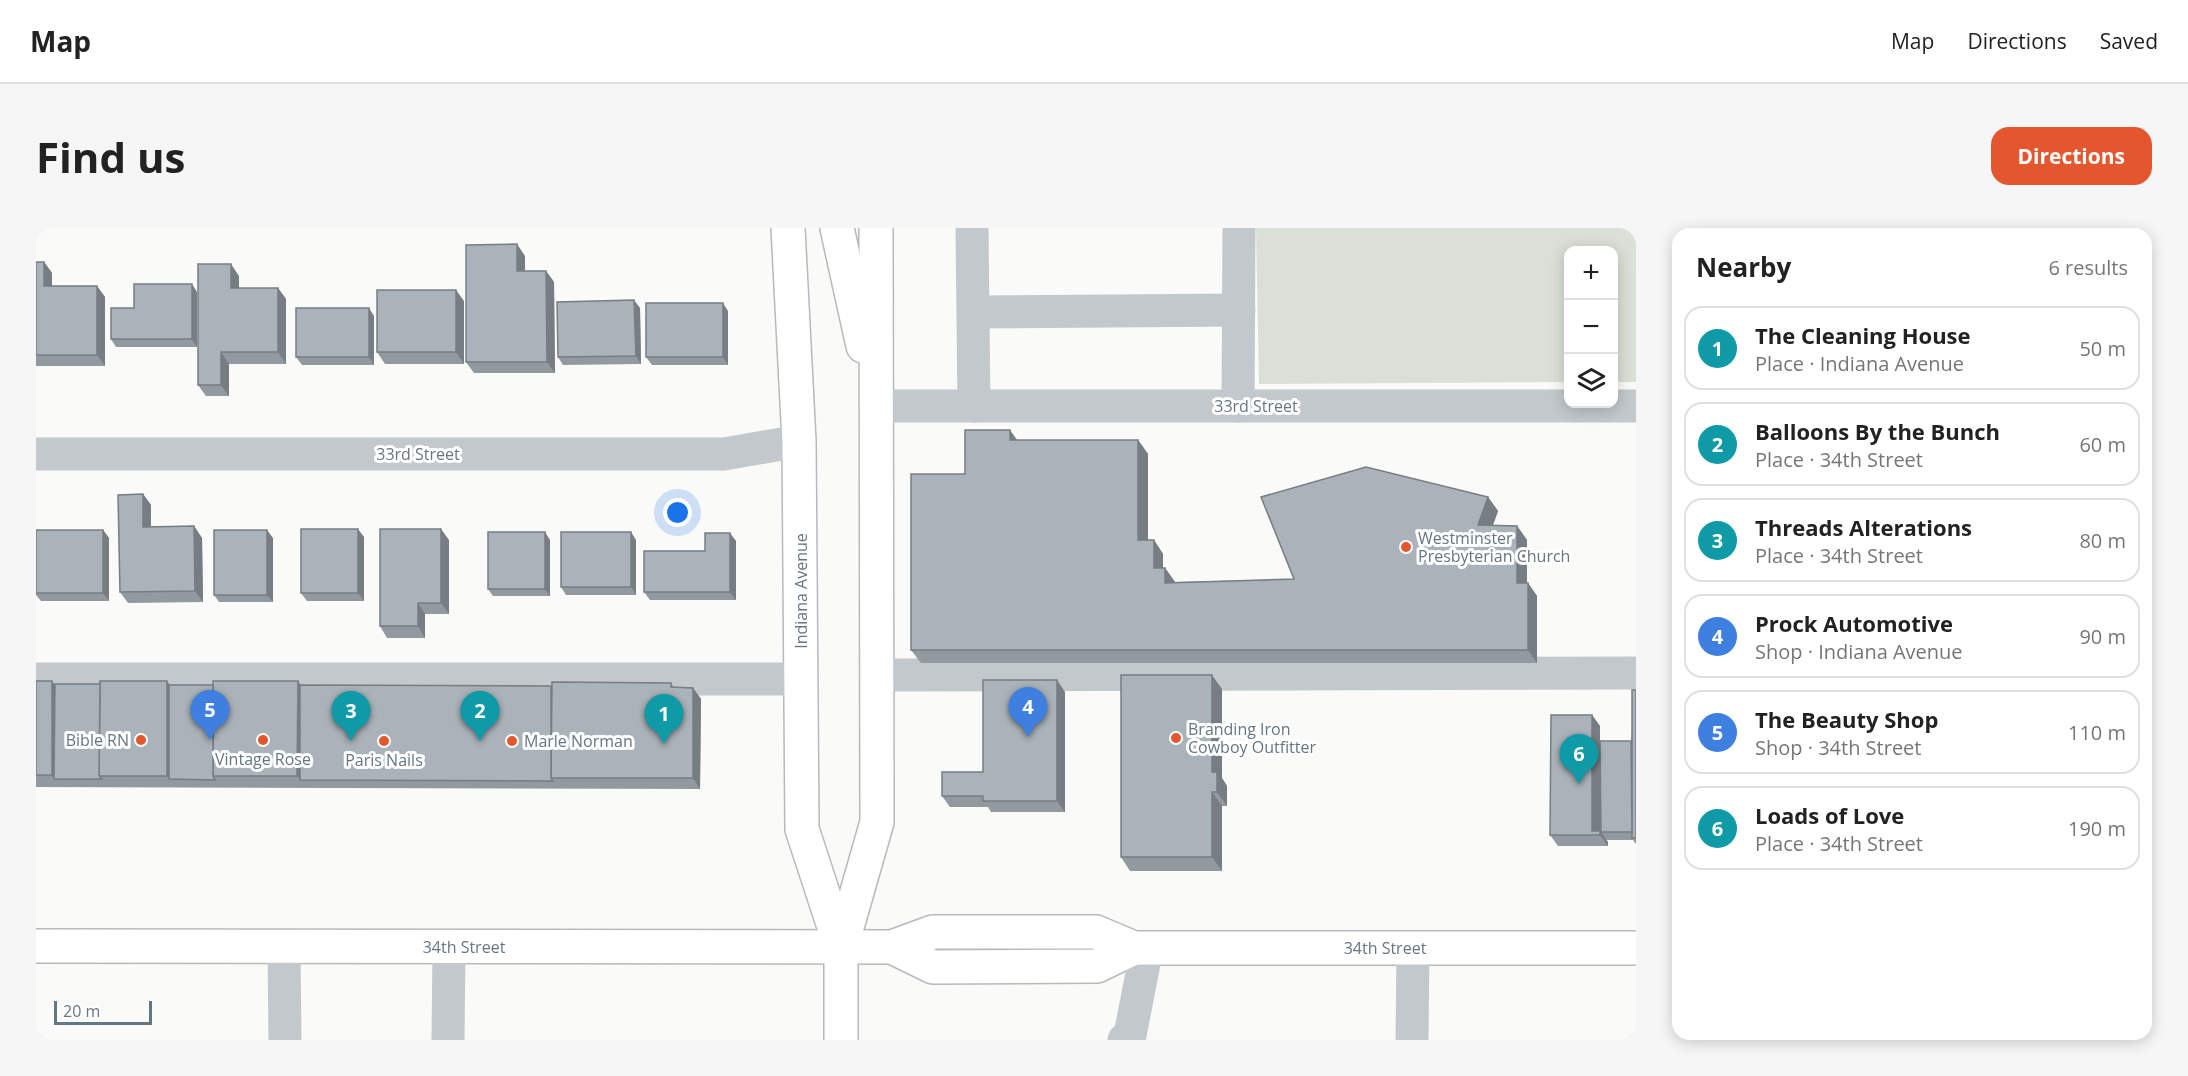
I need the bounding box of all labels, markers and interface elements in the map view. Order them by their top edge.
text: Map [30,22,91,60]
text: Map [1891,27,1934,55]
text: Directions [1967,27,2067,55]
text: Saved [2100,27,2158,55]
button: Directions [1991,127,2152,185]
text: Find us [36,128,185,185]
map controls [1564,246,1618,408]
button: + [1564,246,1618,300]
text: Nearby [1696,249,1791,285]
text: 6 results [2048,254,2128,281]
button: − [1564,300,1618,354]
text: The Cleaning House [1755,320,1971,350]
text: 1 [1712,335,1723,362]
text: 50 m [2079,335,2126,362]
text: Place · Indiana Avenue [1755,350,1964,377]
button: layers [1564,354,1618,408]
street label: 33rd Street [1214,395,1298,417]
text: Balloons By the Bunch [1755,416,2000,446]
text: 2 [1712,431,1723,458]
text: 60 m [2079,431,2126,458]
street label: 33rd Street [376,443,460,465]
text: Place · 34th Street [1755,446,1923,473]
your location [663,498,692,527]
text: Threads Alterations [1755,512,1972,542]
place label: Westminster Presbyterian Church [1418,527,1570,567]
text: 3 [1712,527,1723,554]
text: 80 m [2079,527,2126,554]
street label: Indiana Avenue [790,533,812,649]
marker: Westminster Presbyterian Church [1399,540,1413,554]
text: Place · 34th Street [1755,542,1923,569]
text: Prock Automotive [1755,608,1953,638]
text: 4 [1712,623,1723,650]
text: 90 m [2079,623,2126,650]
text: Shop · Indiana Avenue [1755,638,1963,665]
pin: 4 [1008,688,1048,737]
pin: 5 [190,690,230,740]
pin: 3 [332,692,370,741]
pin: 2 [460,692,500,741]
pin: 1 [644,694,684,744]
text: The Beauty Shop [1755,704,1938,734]
place label: Branding Iron Cowboy Outfitter [1188,718,1316,758]
text: 5 [1712,719,1723,746]
text: 110 m [2068,719,2126,746]
place label: Bible RN [66,729,129,751]
place label: Marle Norman [524,730,633,752]
marker: Branding Iron Cowboy Outfitter [1169,731,1183,745]
marker: Bible RN [134,733,148,747]
marker: Vintage Rose [256,733,270,747]
marker: Paris Nails [377,734,391,748]
marker: Marle Norman [505,734,519,748]
pin: 6 [1560,734,1598,784]
text: Shop · 34th Street [1755,734,1921,761]
place label: Vintage Rose [215,748,311,770]
place label: Paris Nails [345,749,423,771]
text: Loads of Love [1755,800,1904,830]
text: 6 [1712,815,1723,842]
text: 190 m [2068,815,2126,842]
text: Place · 34th Street [1755,830,1923,857]
street label: 34th Street [423,936,506,958]
street label: 34th Street [1344,937,1427,959]
scale bar [54,998,152,1026]
text: 20 m [63,1000,100,1022]

